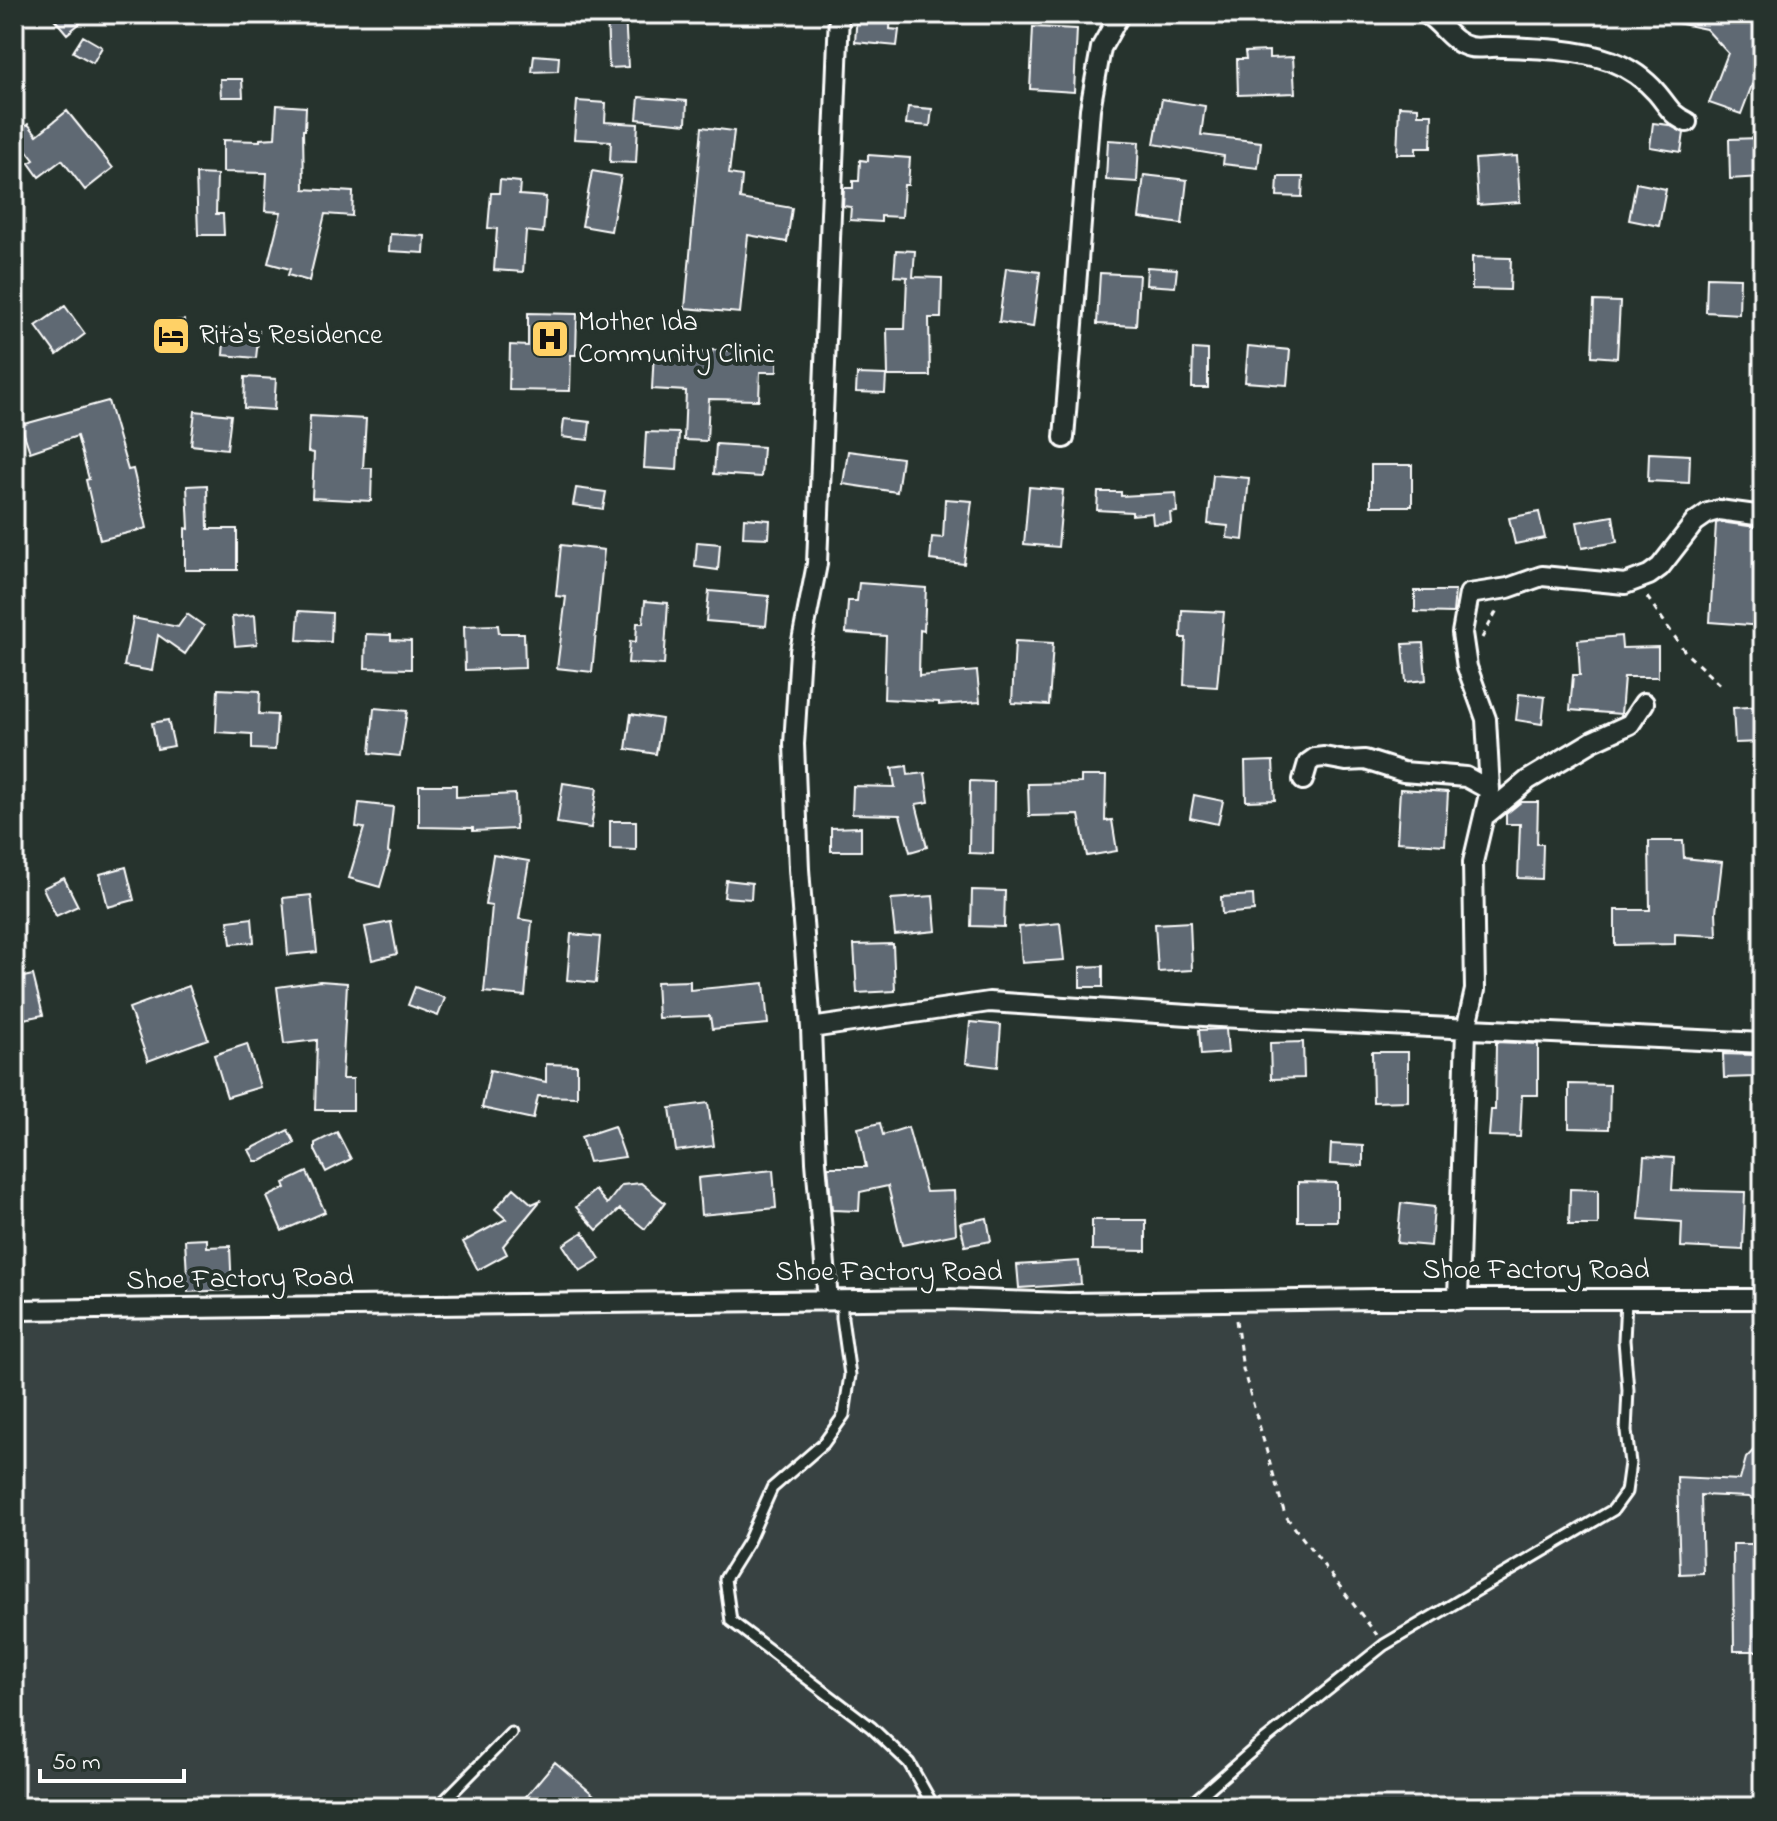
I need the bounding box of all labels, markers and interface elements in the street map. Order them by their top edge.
place label: Mother Ida Community Clinic [578,303,775,376]
hotel icon: Rita's Residence [150,315,192,357]
place label: Rita's Residence [199,316,383,357]
hospital icon: Mother Ida Community Clinic [529,318,571,360]
street label: Shoe Factory Road [1422,1251,1650,1292]
street label: Shoe Factory Road [775,1253,1003,1294]
street label: Shoe Factory Road [126,1258,354,1302]
scale bar [40,1733,184,1783]
text: 50 m [52,1746,101,1781]

